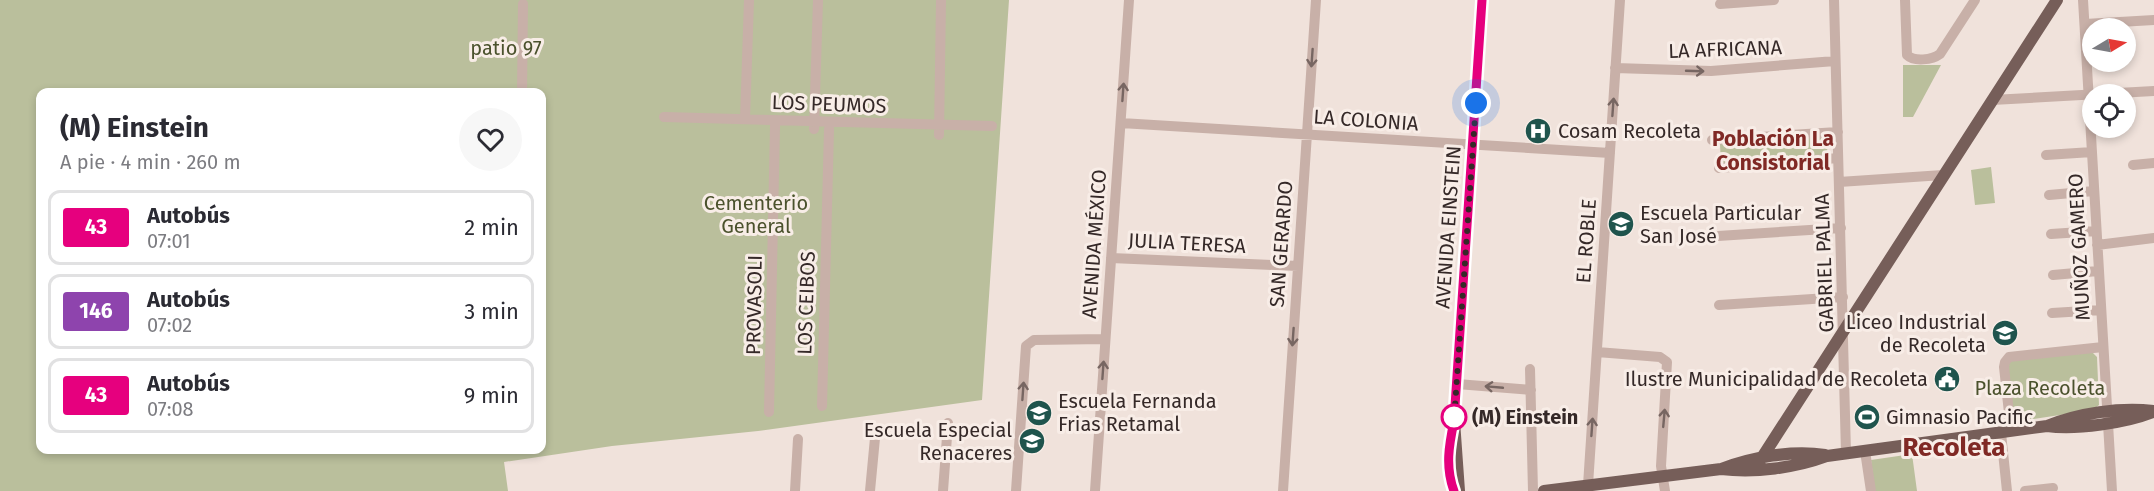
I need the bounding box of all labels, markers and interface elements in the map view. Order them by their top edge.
north arrow [2082,18,2136,72]
map controls [2082,18,2136,138]
street label: LA AFRICANA [1668,35,1783,63]
park label: patio 97 [470,36,542,60]
one-way arrow [1306,48,1317,68]
one-way arrow [1684,65,1704,76]
one-way arrow [1118,83,1129,103]
button: locate [2082,84,2136,138]
your location [1461,88,1491,118]
street label: LOS PEUMOS [771,90,887,118]
one-way arrow [1607,97,1618,117]
street label: LA COLONIA [1313,104,1420,136]
button: heart [459,108,522,171]
text: (M) Einstein [60,111,209,144]
hospital icon: Cosam Recoleta [1523,116,1553,146]
place label: Cosam Recoleta [1558,119,1701,143]
district label: Población La Consistorial [1712,126,1834,176]
street label: AVENIDA EINSTEIN [1430,145,1466,309]
text: A pie · 4 min · 260 m [60,150,241,174]
street label: AVENIDA MÉXICO [1077,169,1111,319]
street label: MUÑOZ GAMERO [2063,173,2095,321]
street label: SAN GERARDO [1265,180,1297,308]
park label: Cementerio General [704,191,808,238]
street label: GABRIEL PALMA [1810,193,1838,333]
street label: EL ROBLE [1571,198,1601,284]
place label: Escuela Particular San José [1640,201,1801,248]
text: Autobús [147,202,230,229]
school or university icon: Escuela Particular San José [1606,209,1636,239]
text: 43 [85,214,107,240]
text: 2 min [464,214,519,241]
street label: JULIA TERESA [1128,228,1247,258]
text: 07:01 [147,229,191,253]
street label: LOS CEIBOS [792,251,820,355]
street label: PROVASOLI [741,255,767,355]
text: Autobús [147,286,230,313]
text: 146 [79,298,113,324]
text: 3 min [464,298,519,325]
place label: Liceo Industrial de Recoleta [1846,310,1986,357]
text: 07:02 [147,313,192,337]
school or university icon: Liceo Industrial de Recoleta [1990,318,2020,348]
one-way arrow [1288,326,1299,346]
one-way arrow [1098,360,1109,380]
public building icon: Ilustre Municipalidad de Recoleta [1932,364,1962,394]
place label: Ilustre Municipalidad de Recoleta [1625,367,1928,391]
text: Autobús [147,370,230,397]
park label: Plaza Recoleta [1975,376,2105,400]
one-way arrow [1017,381,1028,401]
one-way arrow [1484,381,1504,392]
text: 43 [85,382,107,408]
text: 9 min [464,382,519,409]
place label: Escuela Fernanda Frias Retamal [1058,389,1217,436]
text: 07:08 [147,397,194,421]
school or university icon: Escuela Fernanda Frias Retamal [1024,398,1054,428]
sports icon: Gimnasio Pacific [1852,402,1882,432]
marker: (M) Einstein [1441,404,1467,430]
place label: (M) Einstein [1472,405,1578,429]
place label: Gimnasio Pacific [1886,405,2033,429]
one-way arrow [1659,408,1670,428]
one-way arrow [1586,417,1597,437]
place label: Escuela Especial Renaceres [864,418,1012,465]
school or university icon: Escuela Especial Renaceres [1017,426,1047,456]
district label: Recoleta [1902,432,2006,463]

